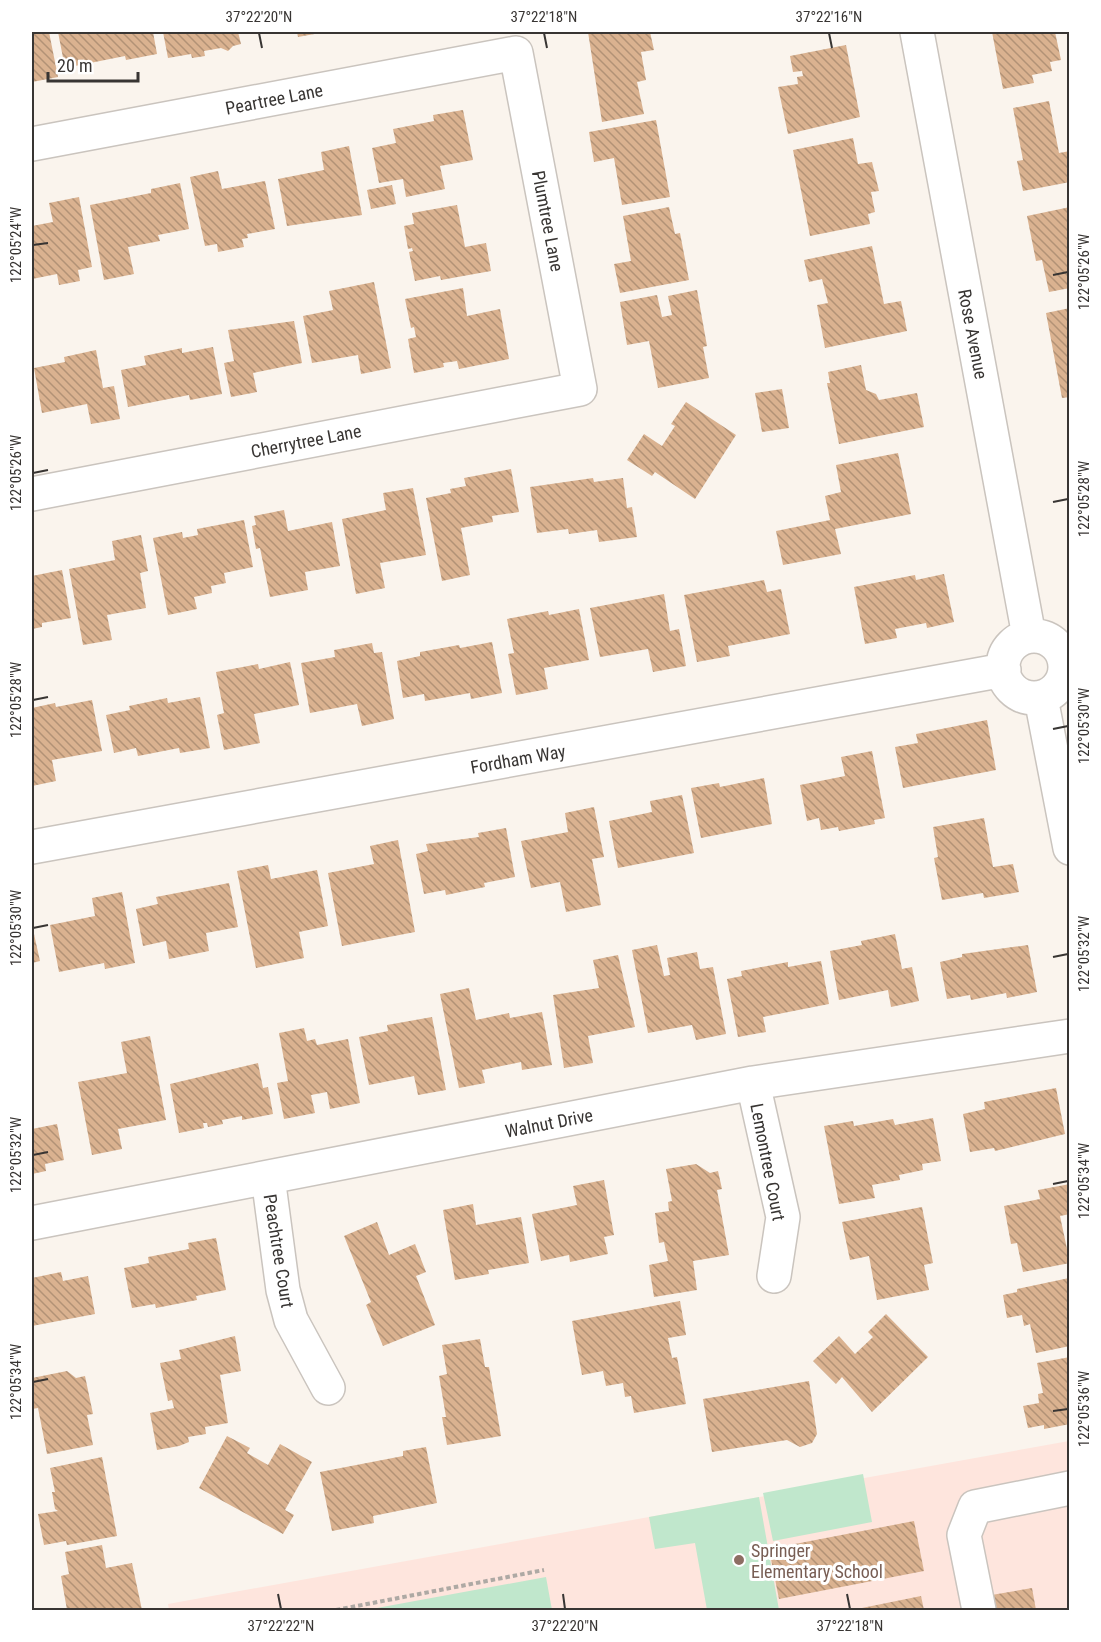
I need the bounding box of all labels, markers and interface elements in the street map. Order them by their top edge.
text: 37°22'20"N [226,8,292,26]
text: 37°22'18"N [511,8,577,26]
text: 37°22'16"N [796,8,862,26]
scale bar [48,45,138,83]
text: 20 m [57,55,92,76]
street label: Peartree Lane [223,79,325,119]
street label: Plumtree Lane [528,169,568,273]
text: 122°05'24"W [7,206,25,283]
text: 122°05'26"W [1075,233,1093,310]
street label: Rose Avenue [954,287,992,381]
street label: Cherrytree Lane [249,420,363,462]
text: 122°05'26"W [7,434,25,511]
text: 122°05'28"W [1075,460,1093,537]
text: 122°05'28"W [7,661,25,738]
text: 122°05'30"W [1075,687,1093,764]
street label: Fordham Way [469,740,568,778]
text: 122°05'30"W [7,889,25,966]
text: 122°05'32"W [1075,915,1093,992]
street label: Lemontree Court [746,1102,790,1222]
street label: Walnut Drive [503,1104,595,1142]
text: 122°05'32"W [7,1116,25,1193]
text: 122°05'34"W [1075,1142,1093,1219]
street label: Peachtree Court [260,1193,298,1309]
text: 122°05'34"W [7,1343,25,1420]
text: 122°05'36"W [1075,1370,1093,1447]
place label: Springer Elementary School [751,1540,883,1582]
marker: Springer Elementary School [732,1553,746,1567]
text: 37°22'22"N [248,1617,314,1635]
text: 37°22'20"N [532,1617,598,1635]
text: 37°22'18"N [817,1617,883,1635]

